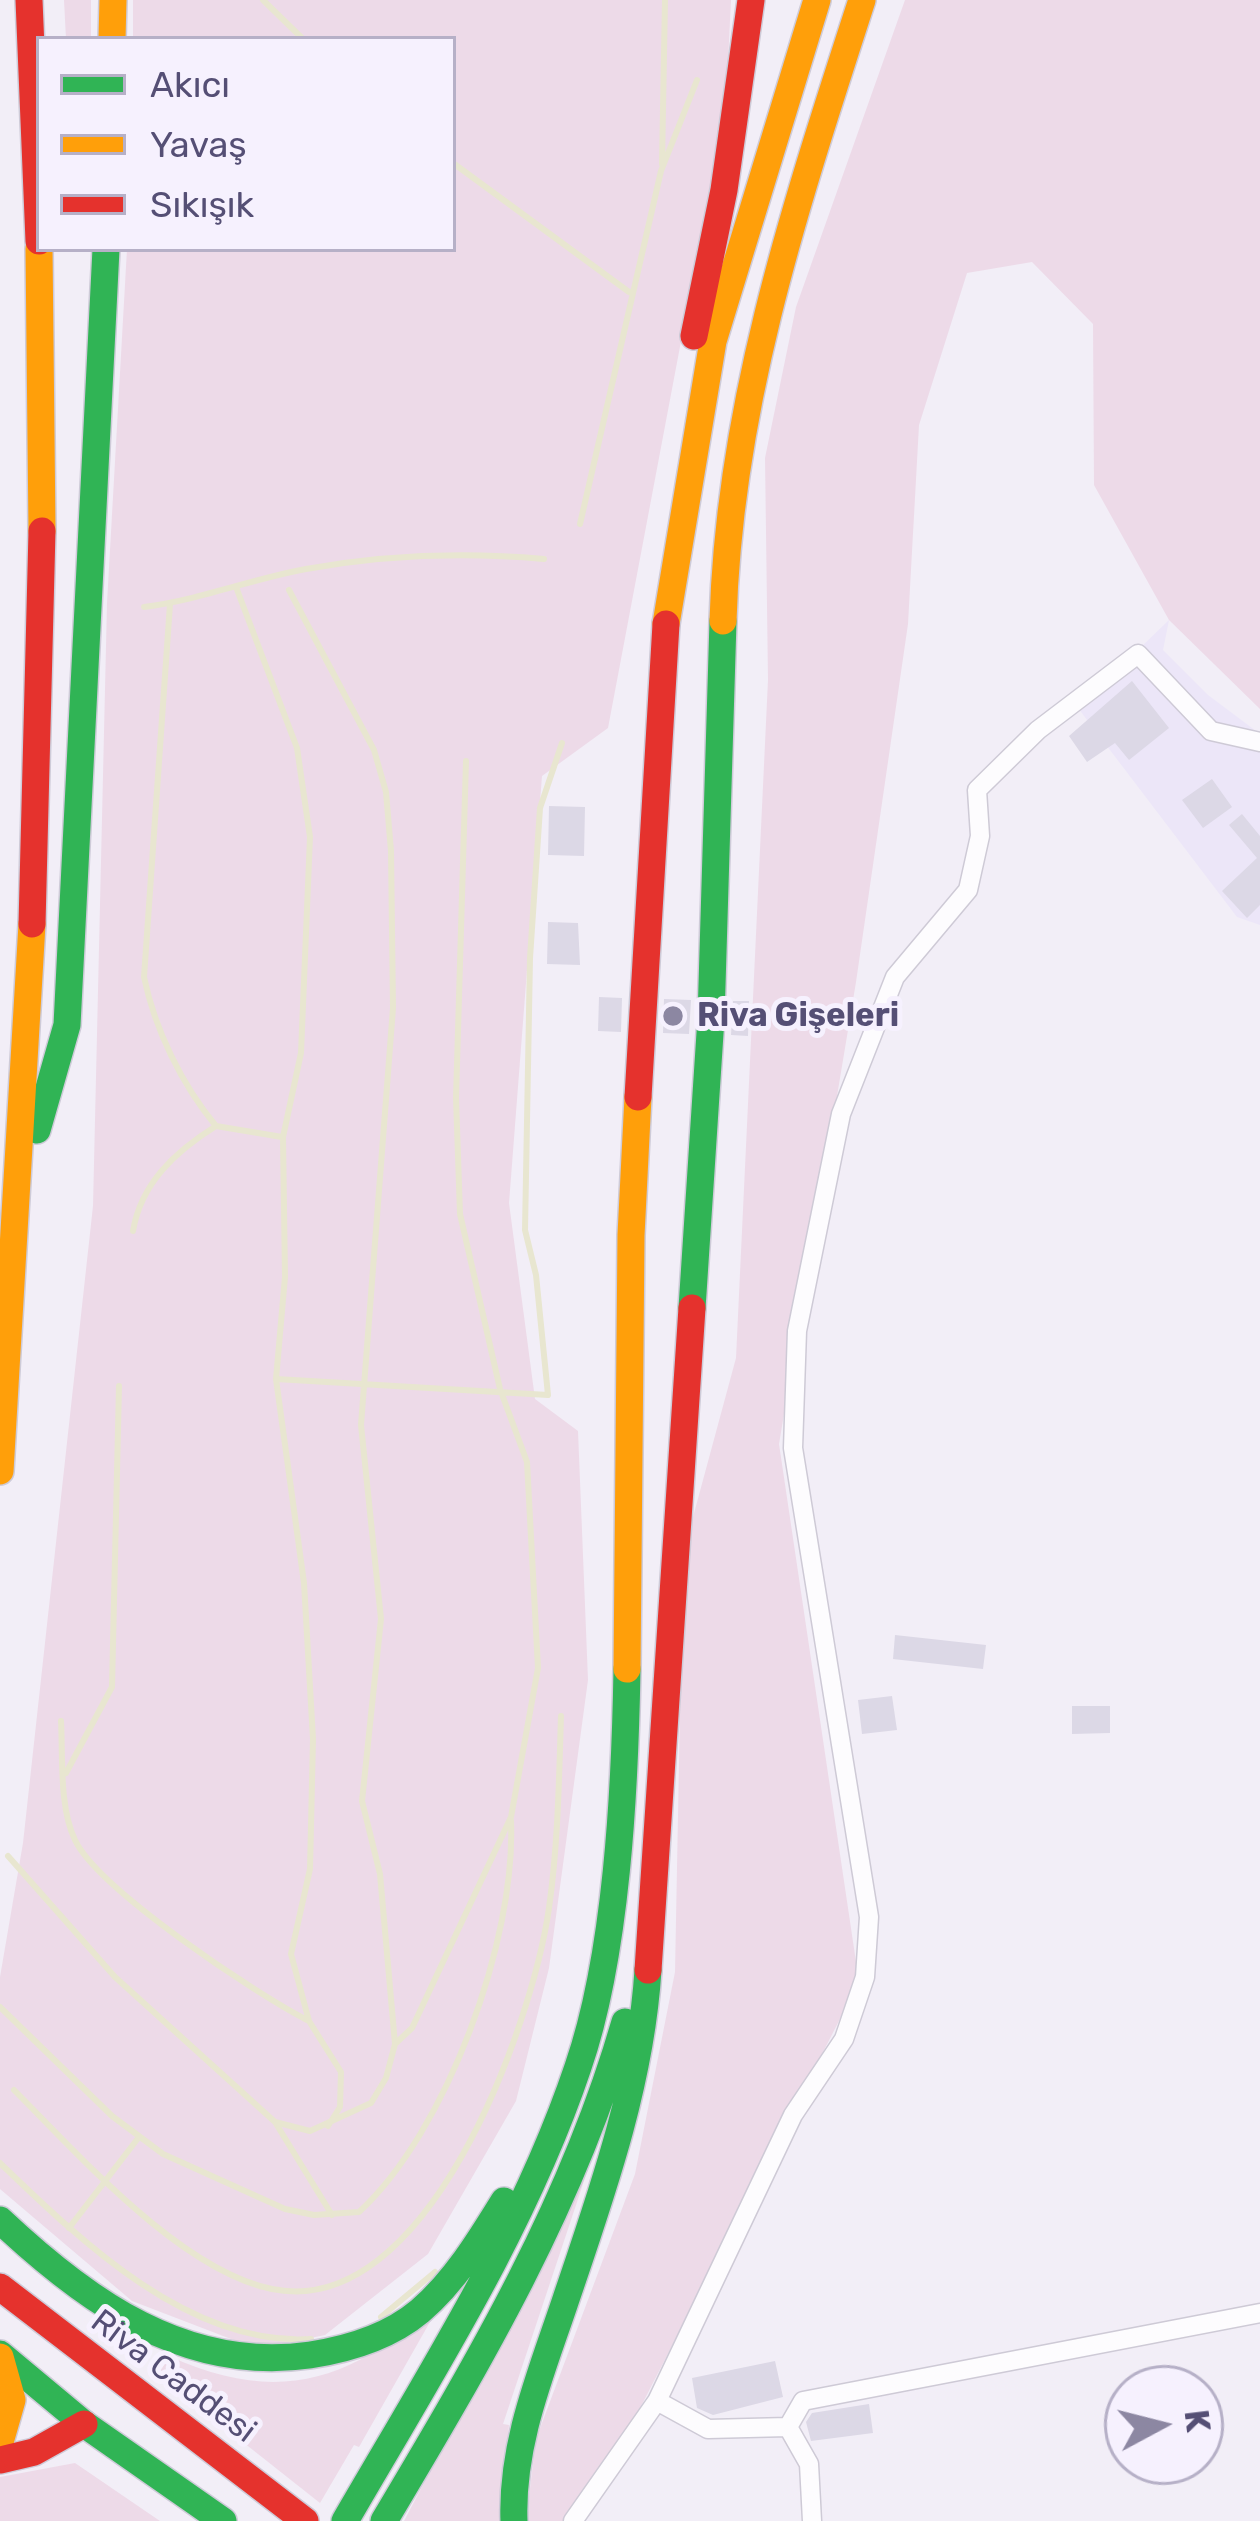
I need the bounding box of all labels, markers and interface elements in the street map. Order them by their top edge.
legend [36,36,456,252]
text: Akıcı [150,63,230,106]
text: Yavaş [150,123,247,166]
text: Sıkışık [150,183,254,226]
place label: Riva Gişeleri [697,996,899,1036]
marker: Riva Gişeleri [660,1003,686,1029]
street label: Riva Caddesi [83,2302,263,2452]
north arrow [1104,2365,1224,2485]
text: K [1177,2408,1218,2434]

